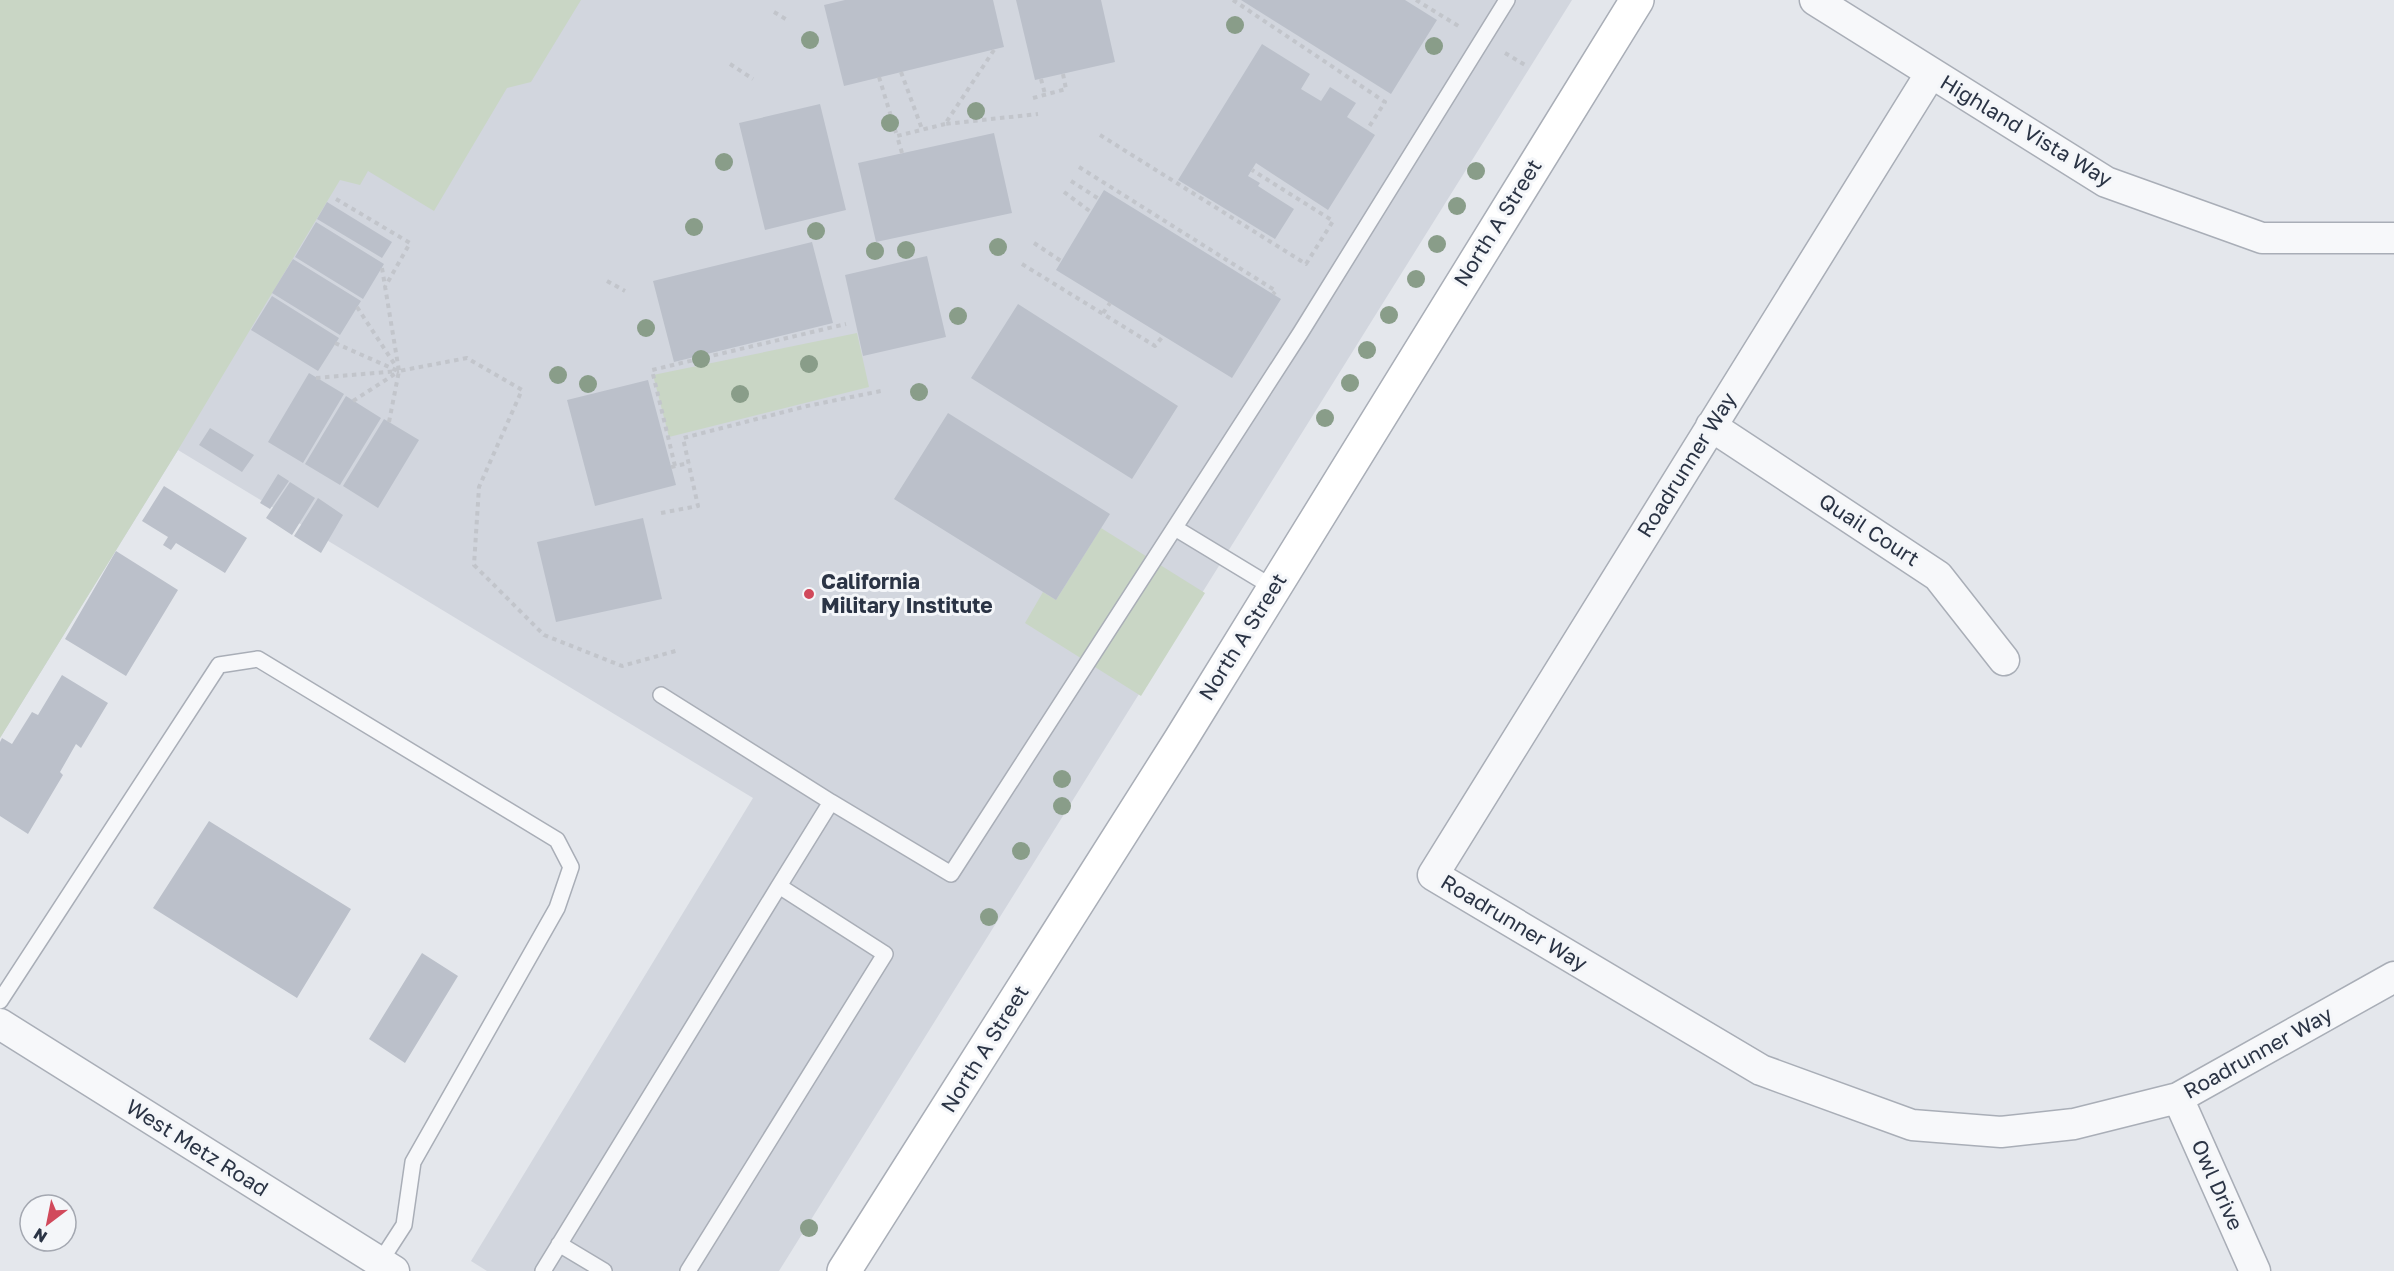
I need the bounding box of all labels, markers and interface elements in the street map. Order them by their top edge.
street label: Highland Vista Way [1936,69,2117,192]
street label: North A Street [1448,154,1547,291]
street label: Roadrunner Way [1631,387,1741,542]
street label: Quail Court [1815,487,1925,571]
place label: California Military Institute [821,568,993,618]
street label: North A Street [1193,568,1292,705]
marker: California Military Institute [802,587,816,601]
street label: Roadrunner Way [1437,868,1593,976]
street label: North A Street [935,980,1034,1117]
street label: Roadrunner Way [2178,1000,2337,1104]
street label: West Metz Road [122,1093,273,1201]
street label: Owl Drive [2186,1135,2249,1234]
north arrow [18,1193,78,1253]
text: N [30,1224,51,1247]

